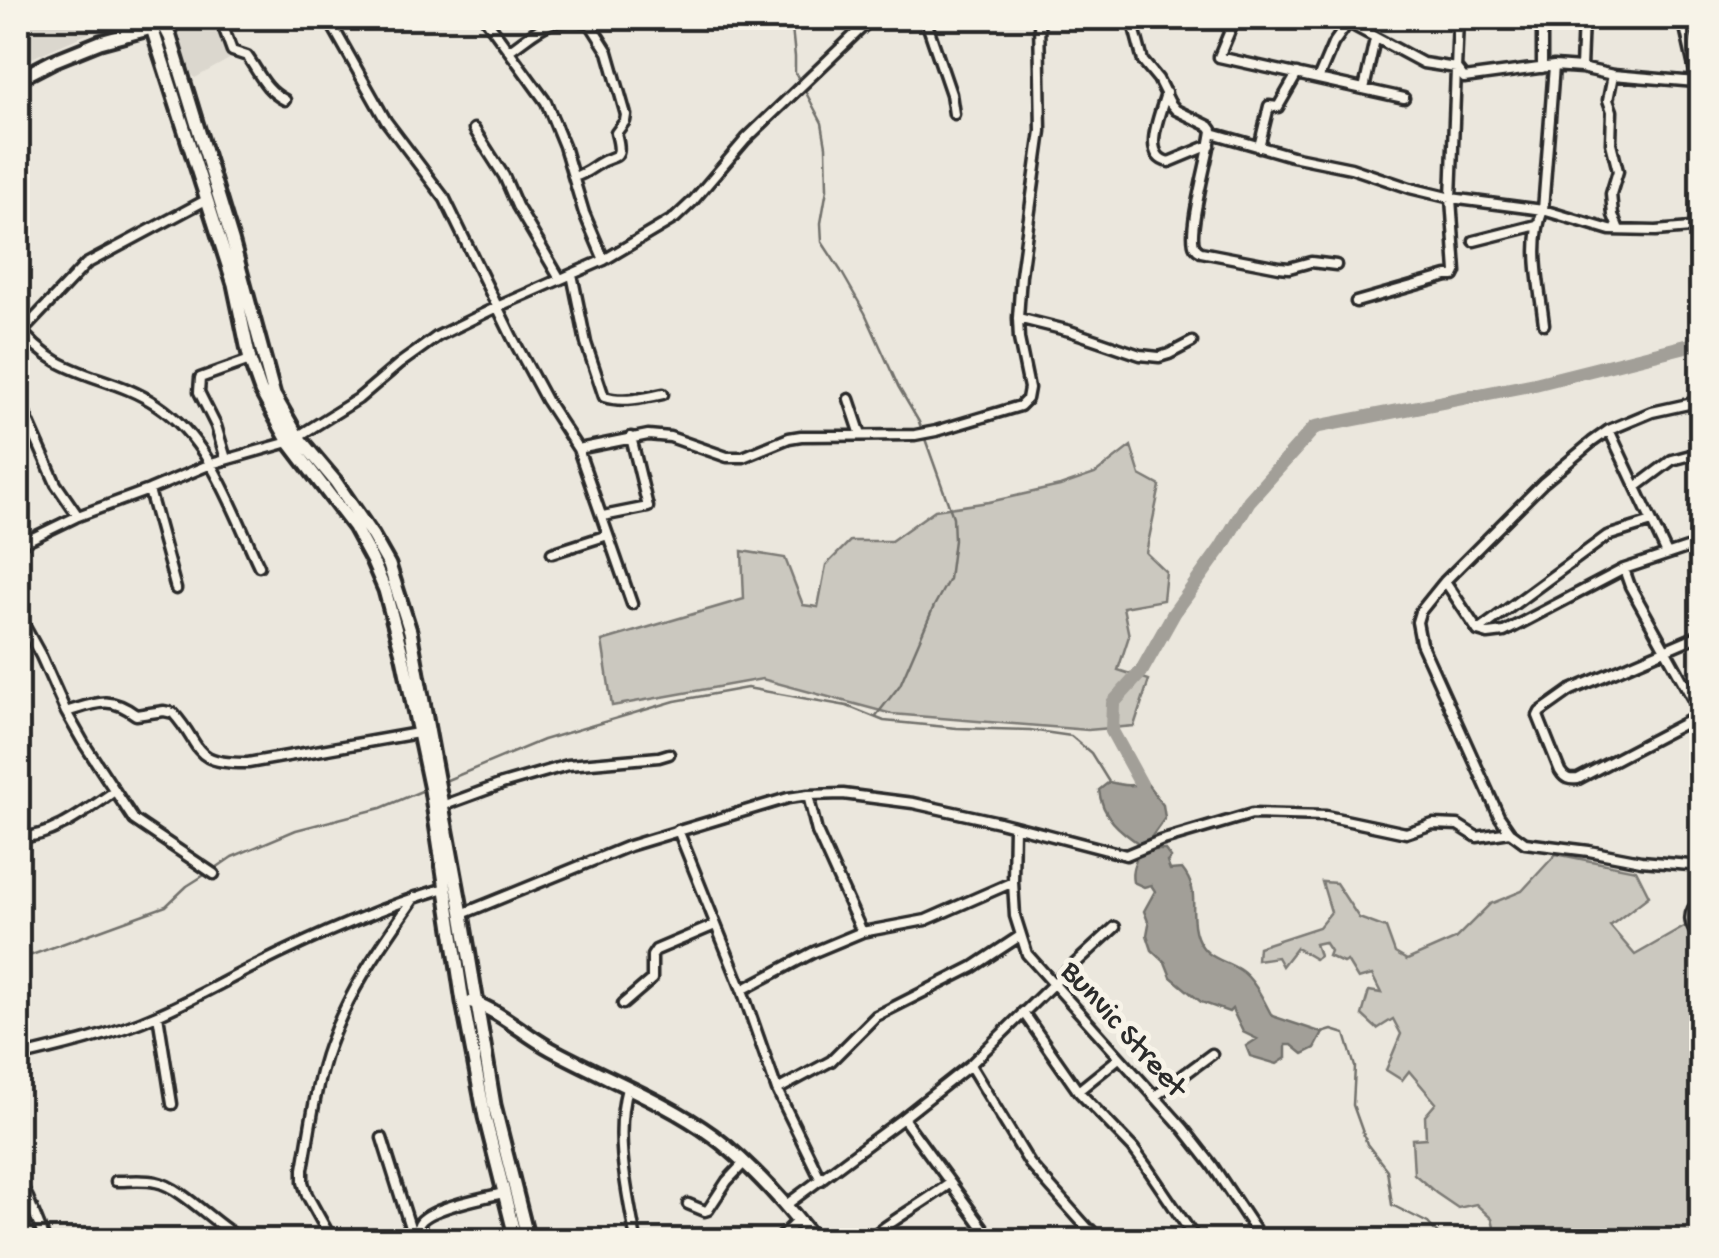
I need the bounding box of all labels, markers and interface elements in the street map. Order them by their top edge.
street label: Bunvic Street [1050,953,1196,1109]

